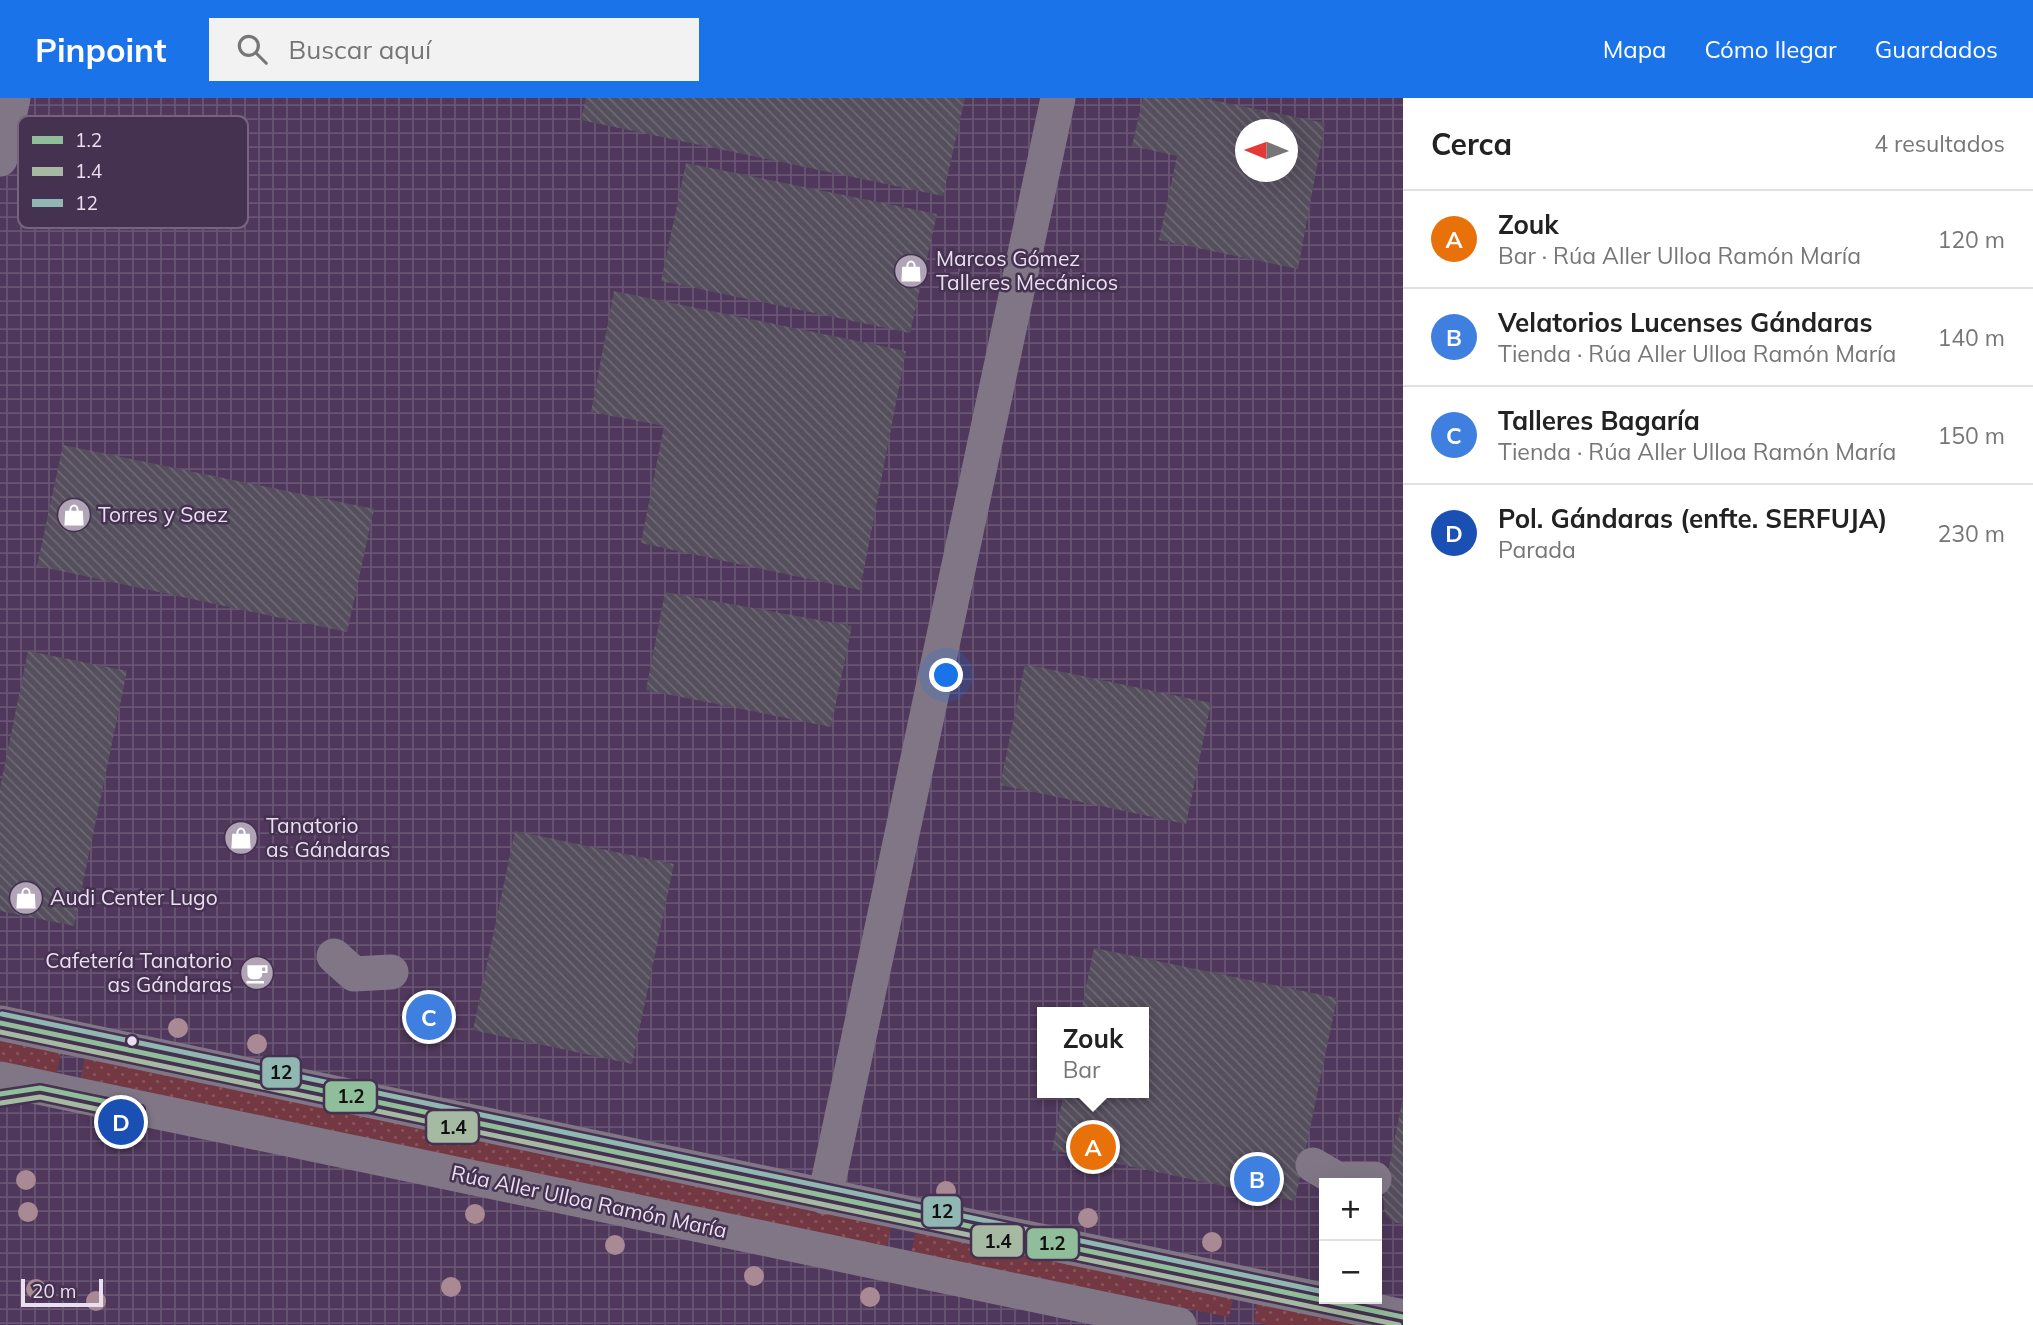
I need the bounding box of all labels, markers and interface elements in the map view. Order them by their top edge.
search box [209,18,699,81]
text: Pinpoint [35,29,167,70]
icon: search [233,30,271,68]
text: Buscar aquí [289,33,431,66]
text: Mapa [1603,34,1666,64]
text: Cómo llegar [1704,34,1837,64]
text: Guardados [1875,34,1998,64]
legend [18,116,248,228]
north arrow [1235,119,1298,182]
text: Cerca [1431,125,1512,163]
text: 1.2 [75,128,102,152]
text: 4 resultados [1874,129,2005,158]
text: 1.4 [75,159,102,183]
text: 12 [75,191,98,215]
text: Zouk [1498,208,1559,241]
text: A [1445,225,1463,254]
text: 120 m [1937,225,2005,254]
text: Bar · Rúa Aller Ulloa Ramón María [1498,241,1861,270]
place label: Marcos Gómez Talleres Mecánicos [936,245,1118,295]
shop icon: Marcos Gómez Talleres Mecánicos [892,252,930,290]
text: Velatorios Lucenses Gándaras [1498,306,1872,339]
text: B [1446,323,1462,352]
text: 140 m [1937,323,2005,352]
text: Tienda · Rúa Aller Ulloa Ramón María [1498,339,1896,368]
text: Talleres Bagaría [1498,404,1700,437]
text: C [1446,421,1462,450]
text: 150 m [1937,421,2005,450]
text: Tienda · Rúa Aller Ulloa Ramón María [1498,437,1896,466]
shop icon: Torres y Saez [55,496,93,534]
place label: Torres y Saez [98,501,228,527]
text: Pol. Gándaras (enfte. SERFUJA) [1498,502,1887,535]
text: D [1445,519,1463,548]
text: 230 m [1937,519,2005,548]
text: Parada [1498,535,1576,564]
your location [929,658,963,692]
place label: Tanatorio as Gándaras [266,812,391,862]
shop icon: Tanatorio as Gándaras [222,819,260,857]
shop icon: Audi Center Lugo [7,879,45,917]
place label: Audi Center Lugo [50,884,218,910]
place label: Cafetería Tanatorio as Gándaras [45,947,232,997]
cafe icon: Cafetería Tanatorio as Gándaras [238,954,276,992]
pin: C [406,991,452,1043]
popup [1037,1007,1149,1098]
text: Zouk [1063,1022,1123,1055]
unlabelled marker [125,1034,139,1048]
text: Bar [1063,1055,1100,1084]
line badge: 12 [261,1056,301,1089]
text: 12 [270,1060,292,1084]
line badge: 1.2 [324,1080,377,1113]
text: 1.2 [337,1084,365,1108]
pin: D [98,1096,144,1148]
line badge: 1.4 [426,1110,479,1144]
text: 1.4 [439,1115,467,1139]
pin: A [1070,1121,1116,1173]
pin: B [1234,1153,1280,1205]
street label: Rúa Aller Ulloa Ramón María [449,1159,729,1243]
map controls [1319,1178,1382,1304]
button: + [1319,1178,1382,1241]
line badge: 12 [922,1195,962,1228]
text: 12 [931,1199,953,1223]
line badge: 1.4 [971,1224,1024,1258]
line badge: 1.2 [1026,1227,1079,1260]
text: 1.4 [984,1229,1012,1253]
text: 1.2 [1038,1231,1066,1255]
button: − [1319,1241,1382,1304]
scale bar [21,1276,103,1308]
text: 20 m [32,1279,76,1303]

